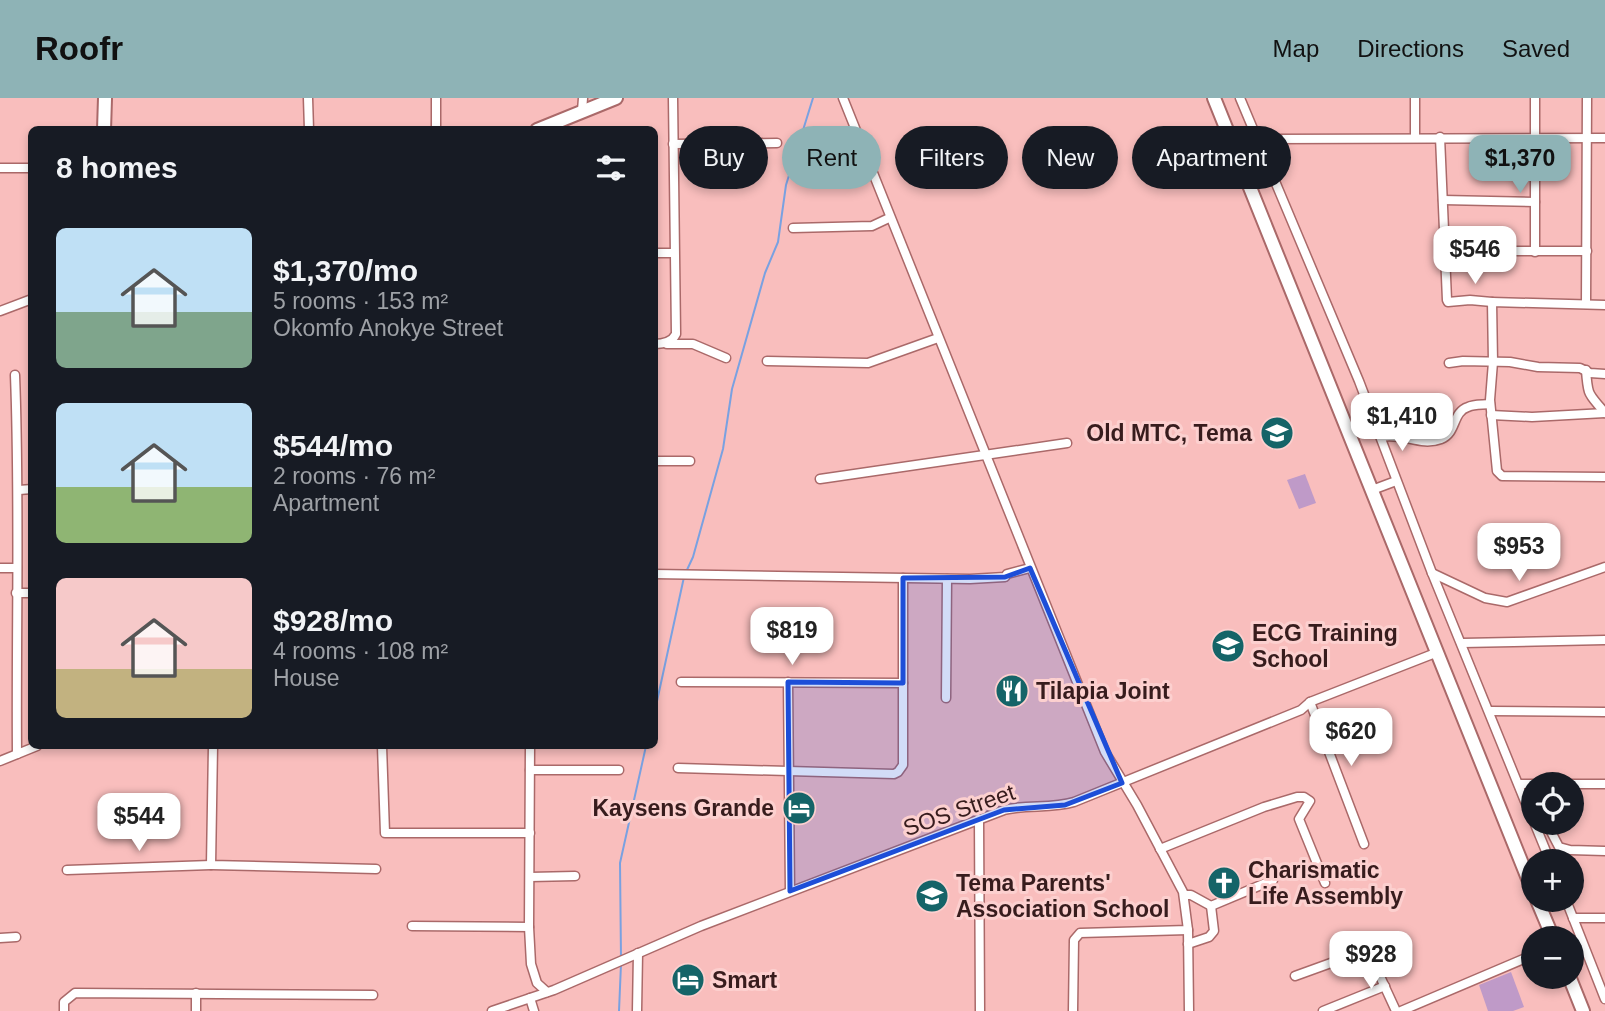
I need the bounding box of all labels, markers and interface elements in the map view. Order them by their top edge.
text: Roofr [35,30,123,67]
text: Map [1273,35,1319,62]
text: Directions [1357,35,1464,62]
text: Saved [1502,35,1570,62]
chip: Buy [679,126,768,189]
chip: Rent [782,126,881,189]
chip: Filters [895,126,1008,189]
chip: New [1022,126,1118,189]
chip: Apartment [1132,126,1291,189]
pin: $1,370 [1463,136,1577,195]
text: $1,370 [1485,145,1555,171]
icon: filters [592,149,630,187]
text: 8 homes [56,151,178,184]
pin: $546 [1434,226,1516,286]
text: $546 [1449,236,1501,262]
text: $1,370/mo [273,254,418,287]
icon: home [112,256,196,340]
text: 5 rooms · 153 m² [273,288,448,314]
text: Okomfo Anokye Street [273,315,503,341]
pin: $1,410 [1345,394,1459,453]
text: $1,410 [1367,403,1437,429]
school or university icon: Old MTC, Tema [1258,414,1296,452]
place label: Old MTC, Tema [1086,420,1252,446]
text: $544/mo [273,429,393,462]
icon: home [112,431,196,515]
text: 2 rooms · 76 m² [273,463,435,489]
text: Apartment [273,490,379,516]
pin: $953 [1478,524,1560,583]
text: $953 [1493,533,1545,559]
text: $928/mo [273,604,393,637]
icon: home [112,606,196,690]
pin: $819 [751,608,833,667]
text: $819 [766,617,818,643]
place label: ECG Training School [1252,620,1398,672]
school or university icon: ECG Training School [1209,627,1247,665]
text: 4 rooms · 108 m² [273,638,448,664]
text: House [273,665,339,691]
restaurant icon: Tilapia Joint [993,672,1031,710]
place label: Tilapia Joint [1036,678,1170,704]
pin: $620 [1310,708,1392,768]
text: $620 [1325,718,1377,744]
map controls [1521,772,1584,989]
button: locate [1521,772,1584,835]
street label: SOS Street [900,779,1019,841]
hotel icon: Kaysens Grande [780,789,818,827]
pin: $544 [98,794,180,853]
place label: Kaysens Grande [592,795,774,821]
text: $544 [113,803,165,829]
button: + [1521,849,1584,912]
place label: Charismatic Life Assembly [1248,857,1403,909]
church icon: Charismatic Life Assembly [1205,864,1243,902]
place label: Tema Parents' Association School [956,870,1169,922]
school or university icon: Tema Parents' Association School [913,877,951,915]
button: − [1521,926,1584,989]
pin: $928 [1330,932,1412,991]
text: $928 [1345,941,1397,967]
hotel icon: Smart [669,961,707,999]
place label: Smart [712,967,778,993]

